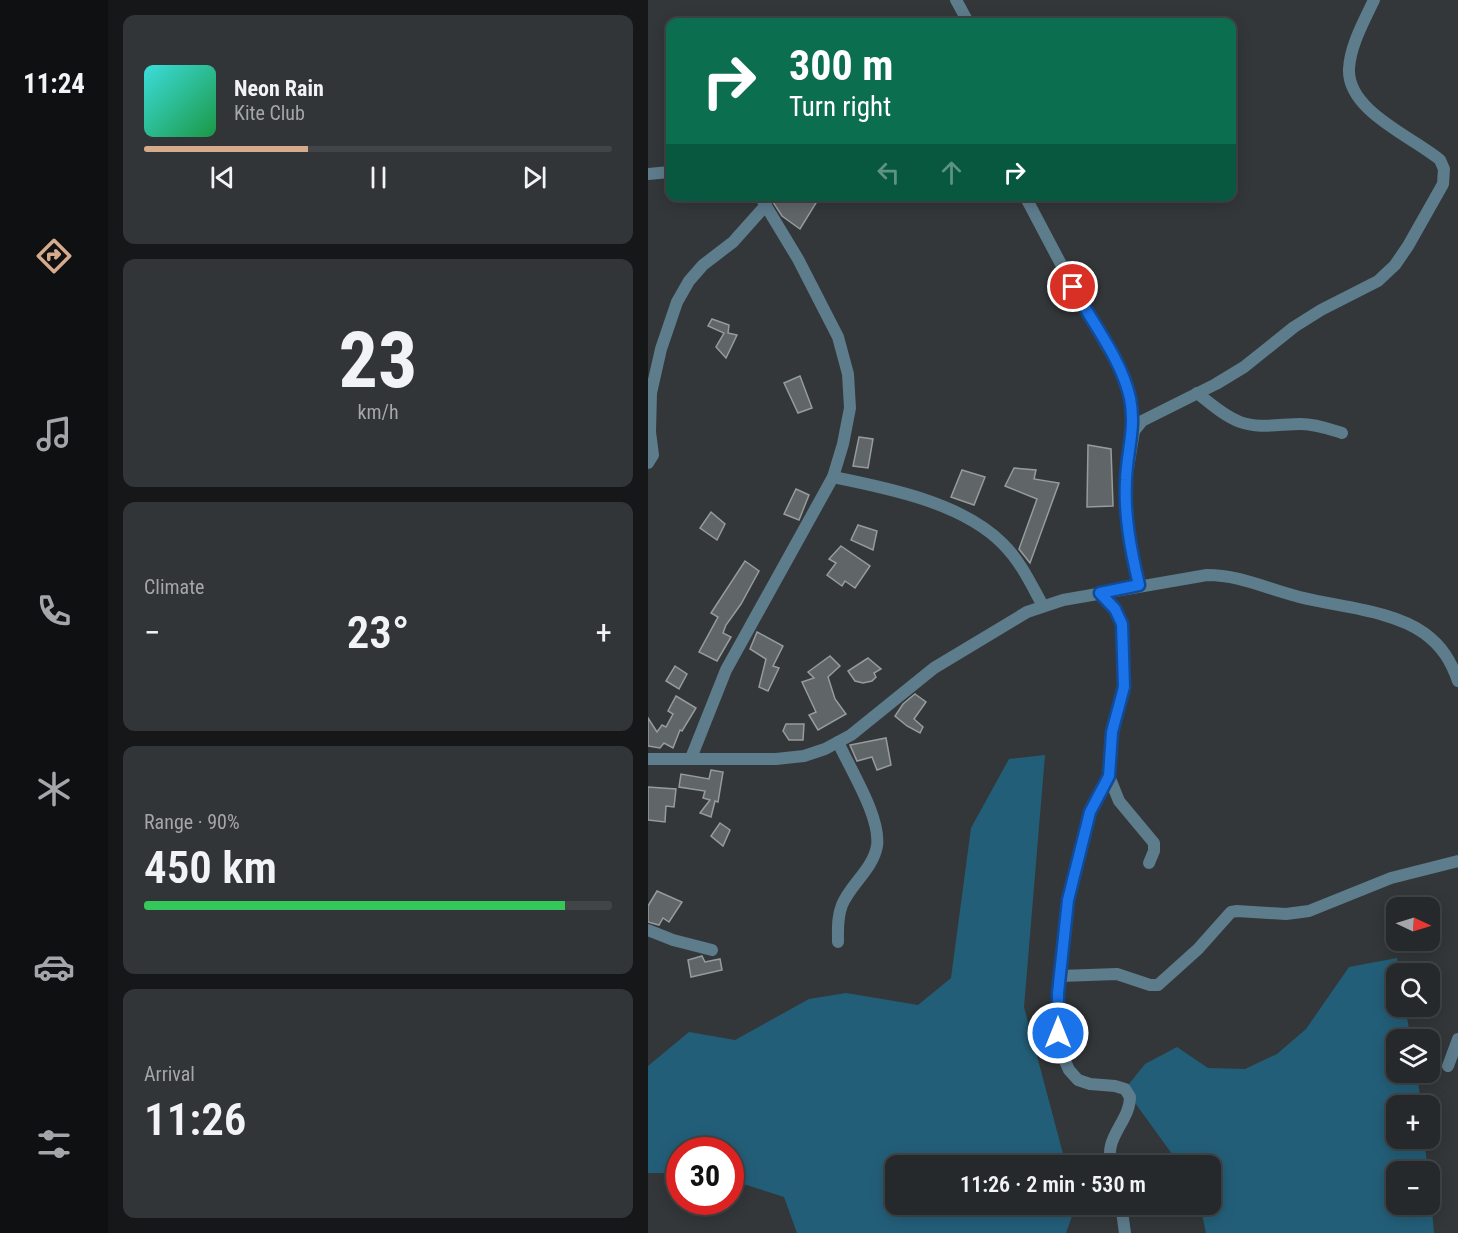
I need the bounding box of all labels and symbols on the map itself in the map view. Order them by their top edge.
pin [1047,261,1098,312]
north arrow [1386,897,1440,951]
position arrow [1026,1001,1090,1065]
speed limit sign: 30 [666,1137,744,1215]

